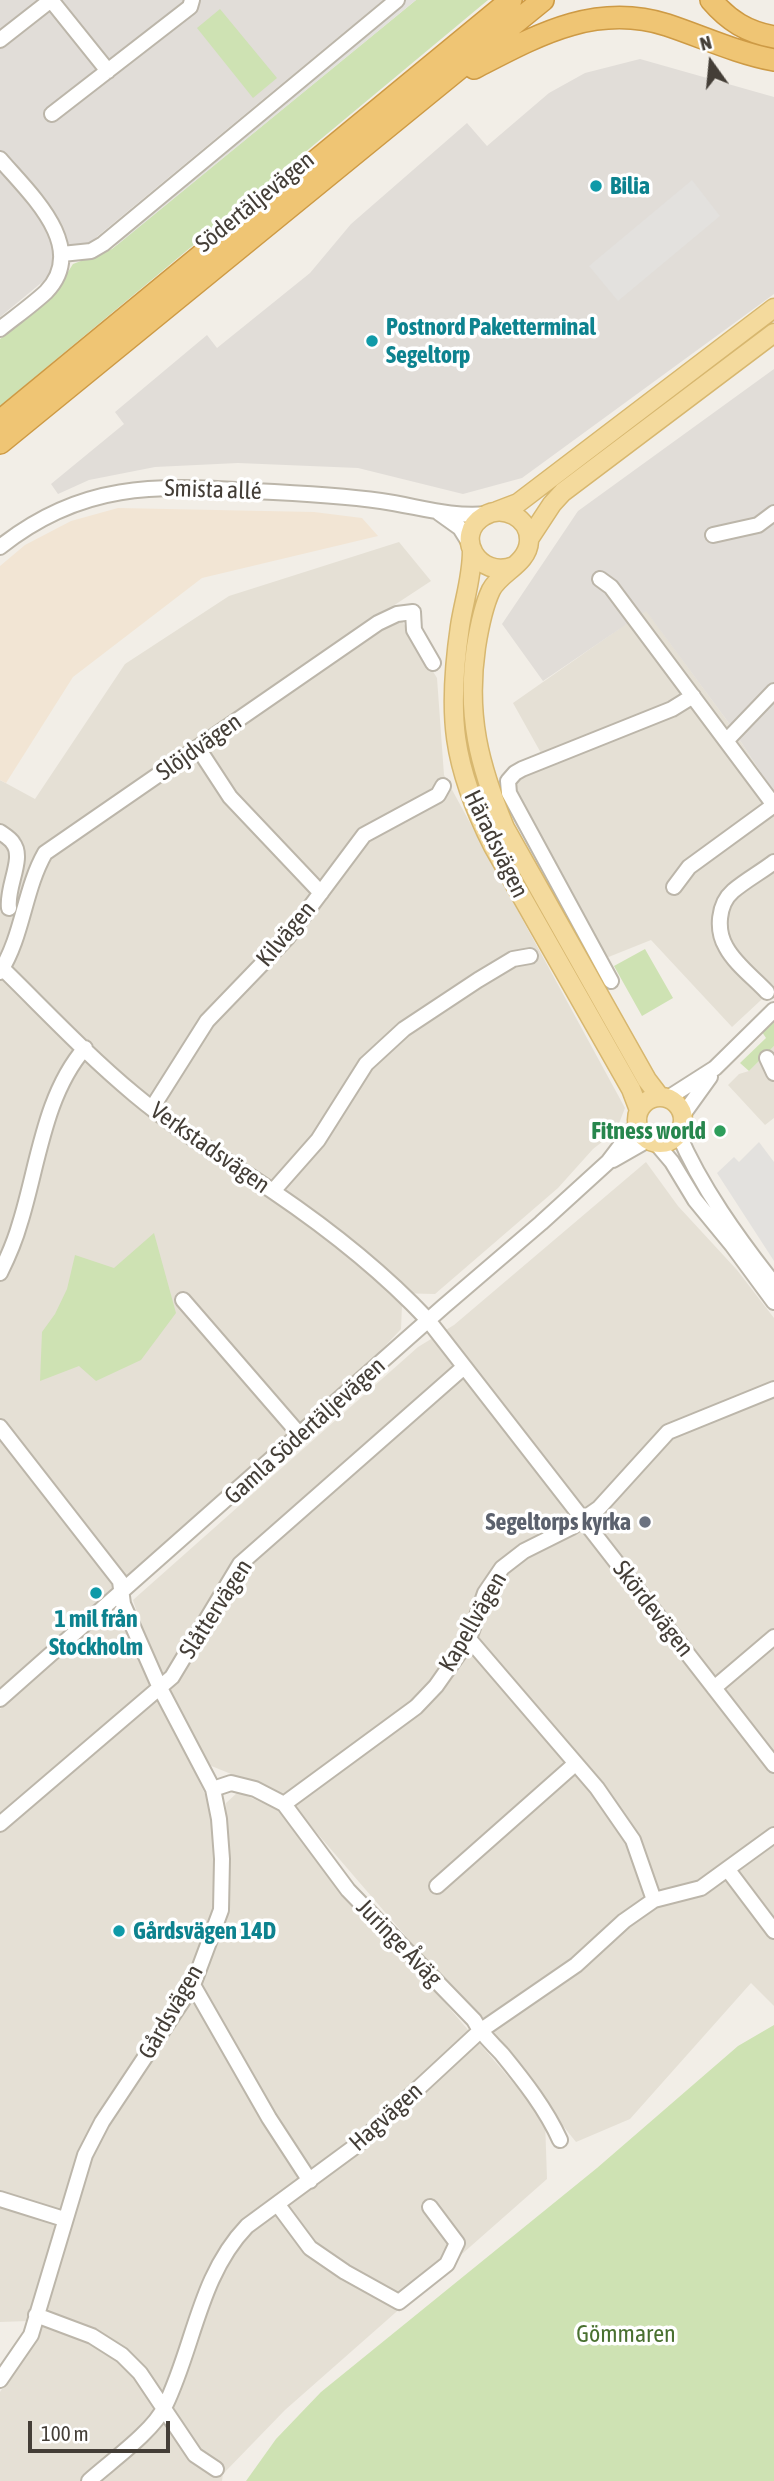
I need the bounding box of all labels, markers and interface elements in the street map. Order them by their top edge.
north arrow [676,28,746,98]
text: N [697,31,714,55]
street label: Södertäljevägen [190,145,320,259]
place label: Bilia [610,172,650,200]
marker: Bilia [588,178,604,194]
place label: Postnord Paketterminal Segeltorp [386,313,596,369]
marker: Postnord Paketterminal Segeltorp [364,333,380,349]
street label: Smista allé [164,474,262,506]
street label: Slöjdvägen [151,707,247,787]
street label: Häradsvägen [458,786,534,902]
street label: Kilvägen [250,895,322,973]
street label: Verkstadsvägen [145,1096,275,1200]
place label: Fitness world [591,1117,706,1145]
marker: Fitness world [712,1123,728,1139]
street label: Gamla Södertäljevägen [219,1351,391,1511]
place label: Segeltorps kyrka [486,1508,631,1536]
marker: Segeltorps kyrka [637,1514,653,1530]
street label: Slåttervägen [173,1554,259,1664]
street label: Skördevägen [607,1555,699,1663]
street label: Kapellvägen [433,1567,513,1677]
marker: 1 mil från Stockholm [88,1585,104,1601]
place label: 1 mil från Stockholm [49,1605,143,1661]
street label: Juringe Åväg [350,1893,448,1993]
place label: Gårdsvägen 14D [133,1917,276,1945]
marker: Gårdsvägen 14D [111,1923,127,1939]
street label: Gårdsvägen [133,1960,209,2064]
street label: Hagvägen [343,2077,429,2157]
park label: Gömmaren [576,2320,676,2348]
scale bar [32,2408,173,2452]
text: 100 m [41,2421,89,2445]

